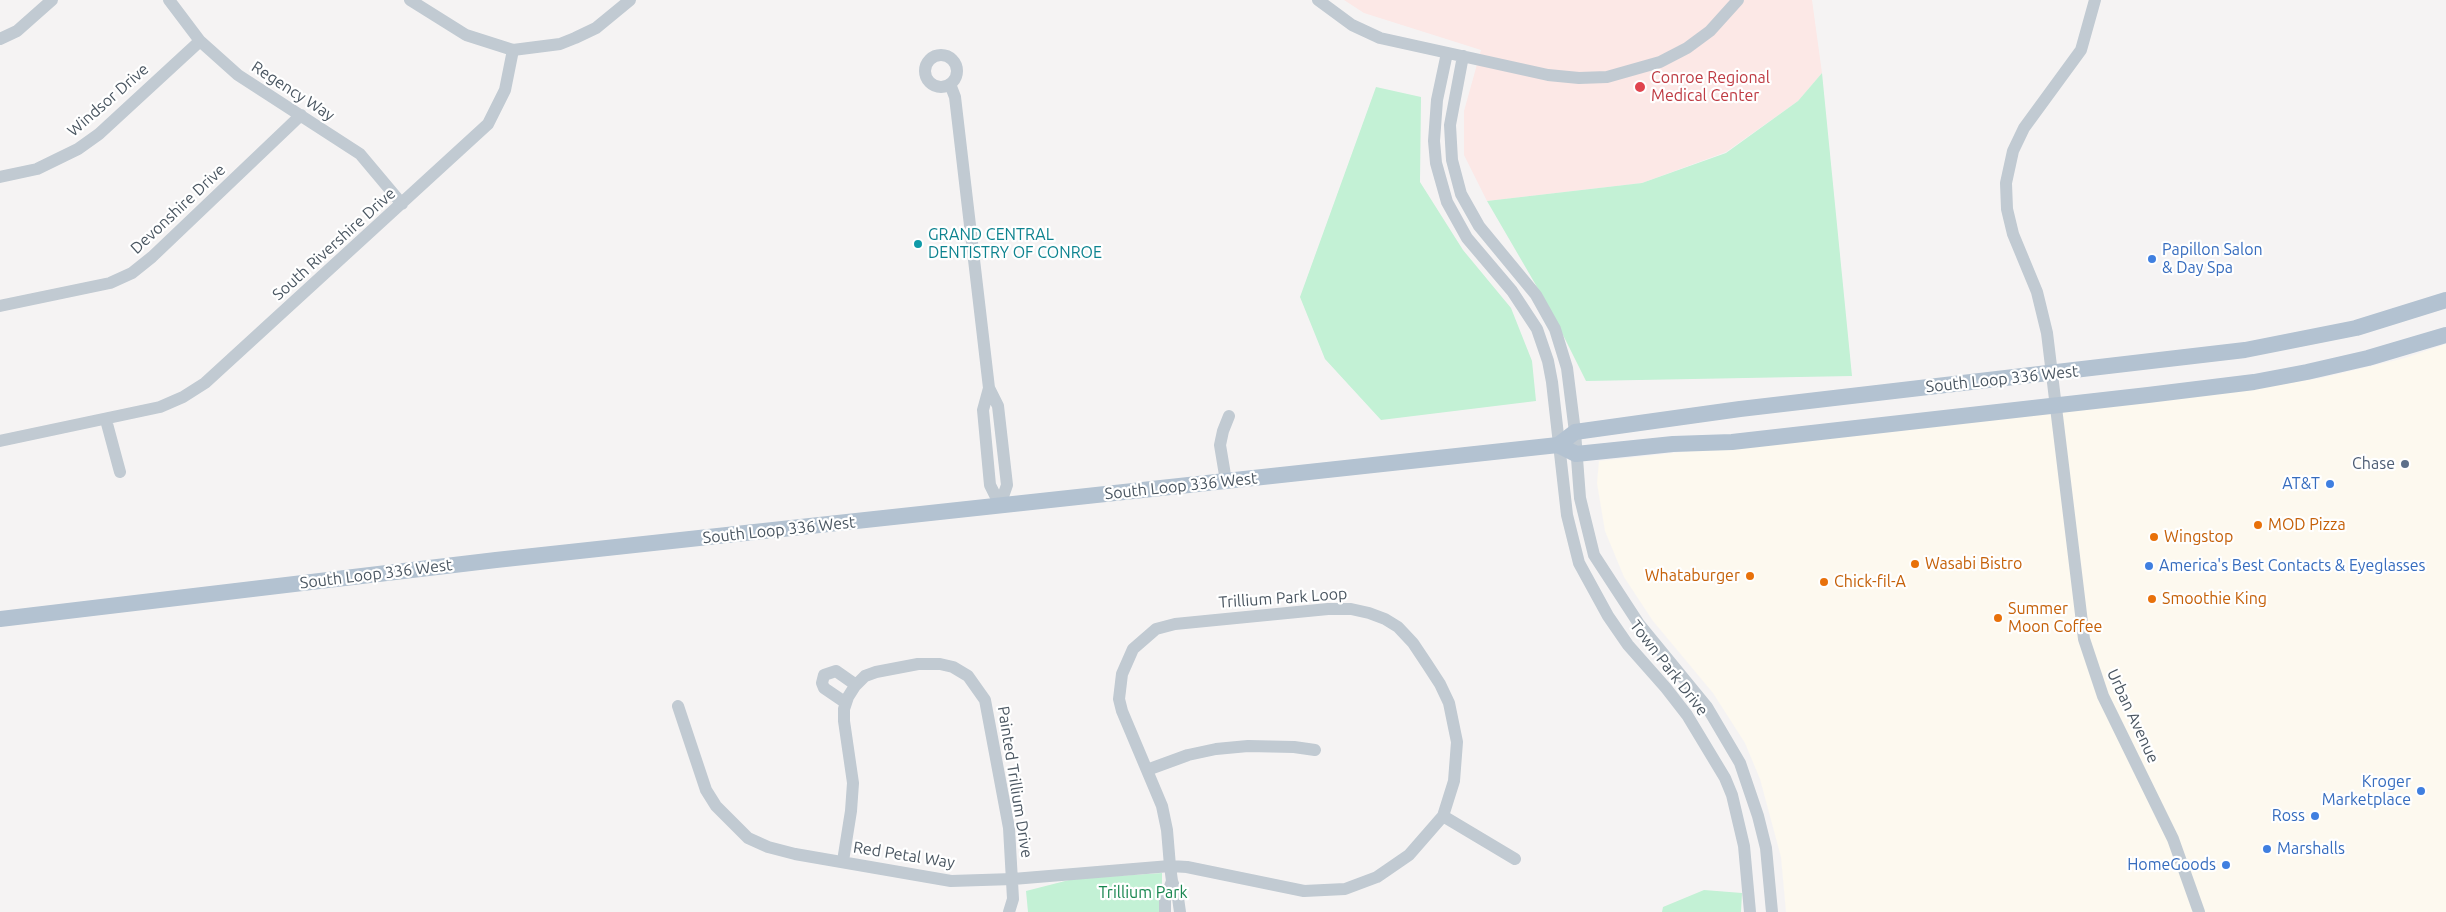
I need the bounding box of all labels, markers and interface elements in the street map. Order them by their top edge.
street label: Regency Way [248,57,338,125]
street label: Windsor Drive [63,60,153,140]
place label: Conroe Regional Medical Center [1651,68,1770,106]
marker: Conroe Regional Medical Center [1633,80,1647,94]
street label: Devonshire Drive [127,160,229,258]
street label: South Rivershire Drive [269,184,399,304]
place label: GRAND CENTRAL DENTISTRY OF CONROE [928,225,1102,263]
marker: GRAND CENTRAL DENTISTRY OF CONROE [912,238,924,250]
place label: Papillon Salon & Day Spa [2162,240,2263,278]
marker: Papillon Salon & Day Spa [2146,253,2158,265]
street label: South Loop 336 West [1925,361,2079,397]
place label: Chase [2352,454,2395,474]
marker: Chase [2399,458,2411,470]
street label: South Loop 336 West [1104,468,1258,504]
place label: AT&T [2282,474,2320,494]
marker: AT&T [2324,478,2336,490]
street label: South Loop 336 West [702,512,856,548]
place label: MOD Pizza [2268,515,2346,535]
marker: MOD Pizza [2252,519,2264,531]
place label: Wingstop [2164,527,2233,547]
marker: Wingstop [2148,531,2160,543]
place label: Wasabi Bistro [1925,554,2022,574]
street label: South Loop 336 West [299,555,453,593]
place label: America's Best Contacts & Eyeglasses [2159,556,2426,576]
marker: Wasabi Bistro [1909,558,1921,570]
marker: America's Best Contacts & Eyeglasses [2143,560,2155,572]
place label: Whataburger [1645,566,1740,586]
marker: Whataburger [1744,570,1756,582]
place label: Chick-fil-A [1834,572,1906,592]
marker: Chick-fil-A [1818,576,1830,588]
street label: Trillium Park Loop [1218,584,1348,612]
place label: Smoothie King [2162,589,2267,609]
marker: Smoothie King [2146,593,2158,605]
place label: Summer Moon Coffee [2008,599,2102,637]
marker: Summer Moon Coffee [1992,612,2004,624]
street label: Town Park Drive [1626,616,1712,720]
street label: Urban Avenue [2103,666,2163,766]
street label: Painted Trillium Drive [993,705,1037,859]
place label: Kroger Marketplace [2322,772,2411,810]
marker: Kroger Marketplace [2415,785,2427,797]
place label: Ross [2272,806,2305,826]
marker: Ross [2309,810,2321,822]
street label: Red Petal Way [852,837,956,873]
place label: Marshalls [2277,839,2345,859]
marker: Marshalls [2261,843,2273,855]
place label: HomeGoods [2127,855,2216,875]
marker: HomeGoods [2220,859,2232,871]
park label: Trillium Park [1099,883,1187,903]

